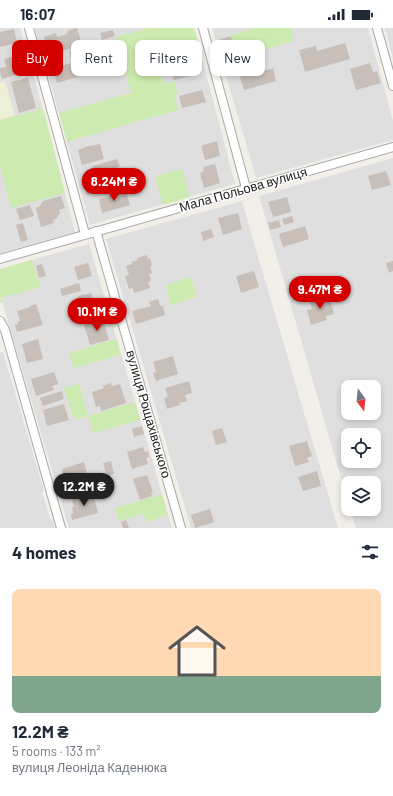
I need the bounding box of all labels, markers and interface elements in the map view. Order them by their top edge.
text: 16:07 [20,5,55,23]
chip: Buy [12,40,63,76]
chip: Rent [71,40,127,76]
chip: Filters [135,40,202,76]
chip: New [210,40,265,76]
street label: Мала Польова вулиця [177,163,309,215]
pin: 8.24M ₴ [77,168,151,202]
text: 8.24M ₴ [91,173,137,189]
pin: 9.47M ₴ [283,276,357,310]
text: 9.47M ₴ [298,281,342,297]
pin: 10.1M ₴ [60,298,134,332]
text: 10.1M ₴ [77,303,117,319]
street label: вулиця Рощахівського [123,348,175,480]
north arrow [341,380,381,420]
map controls [341,380,381,516]
button: locate [341,428,381,468]
pin: 12.2M ₴ [47,473,121,507]
button: layers [341,476,381,516]
text: 12.2M ₴ [62,478,106,494]
icon: filters [359,541,381,563]
text: 4 homes [12,542,76,562]
icon: home [161,615,233,687]
text: 12.2M ₴ [12,721,69,741]
text: 5 rooms · 133 m² [12,743,101,759]
text: вулиця Леоніда Каденюка [12,759,167,775]

